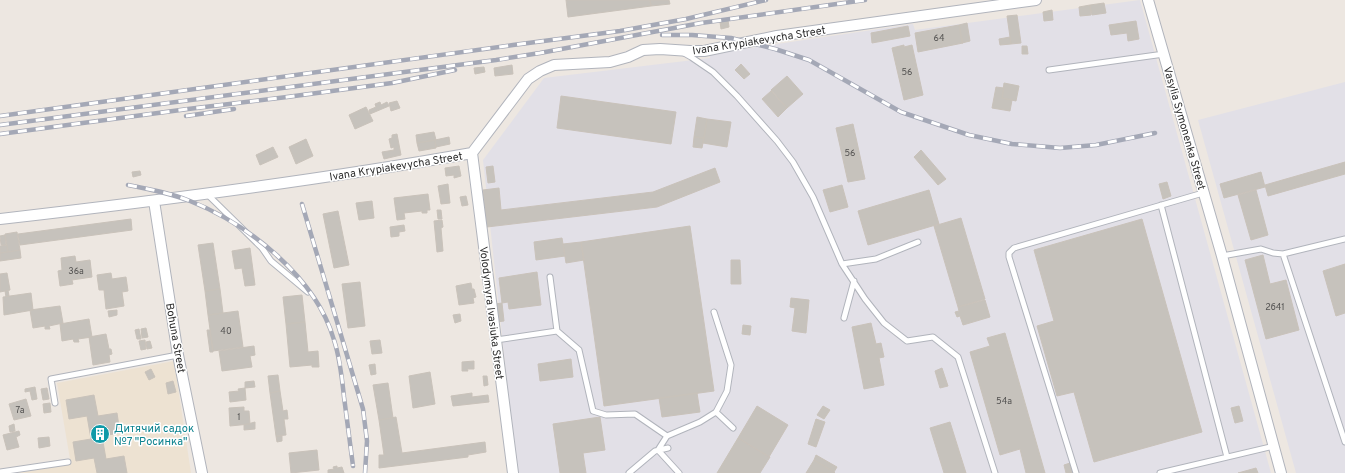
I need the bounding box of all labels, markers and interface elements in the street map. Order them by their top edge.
street label: Ivana Krypiakevycha Street [692,24,827,58]
house number: 64 [934,33,945,44]
street label: Vasylia Symonenka Street [1160,65,1208,192]
house number: 56 [902,67,912,78]
house number: 56 [845,148,855,159]
street label: Ivana Krypiakevycha Street [329,150,464,184]
street label: Volodymyra Ivasiuka Street [476,246,506,380]
house number: 36а [68,266,84,277]
street label: Bohuna Street [162,302,188,374]
house number: 2б41 [1265,302,1285,313]
house number: 40 [220,326,232,337]
house number: 54а [996,396,1012,407]
house number: 7а [15,405,25,416]
house number: 1 [237,412,241,423]
place label: Дитячий садок №7 "Росинка" [114,422,194,449]
building icon: Дитячий садок №7 "Росинка" [89,423,111,445]

